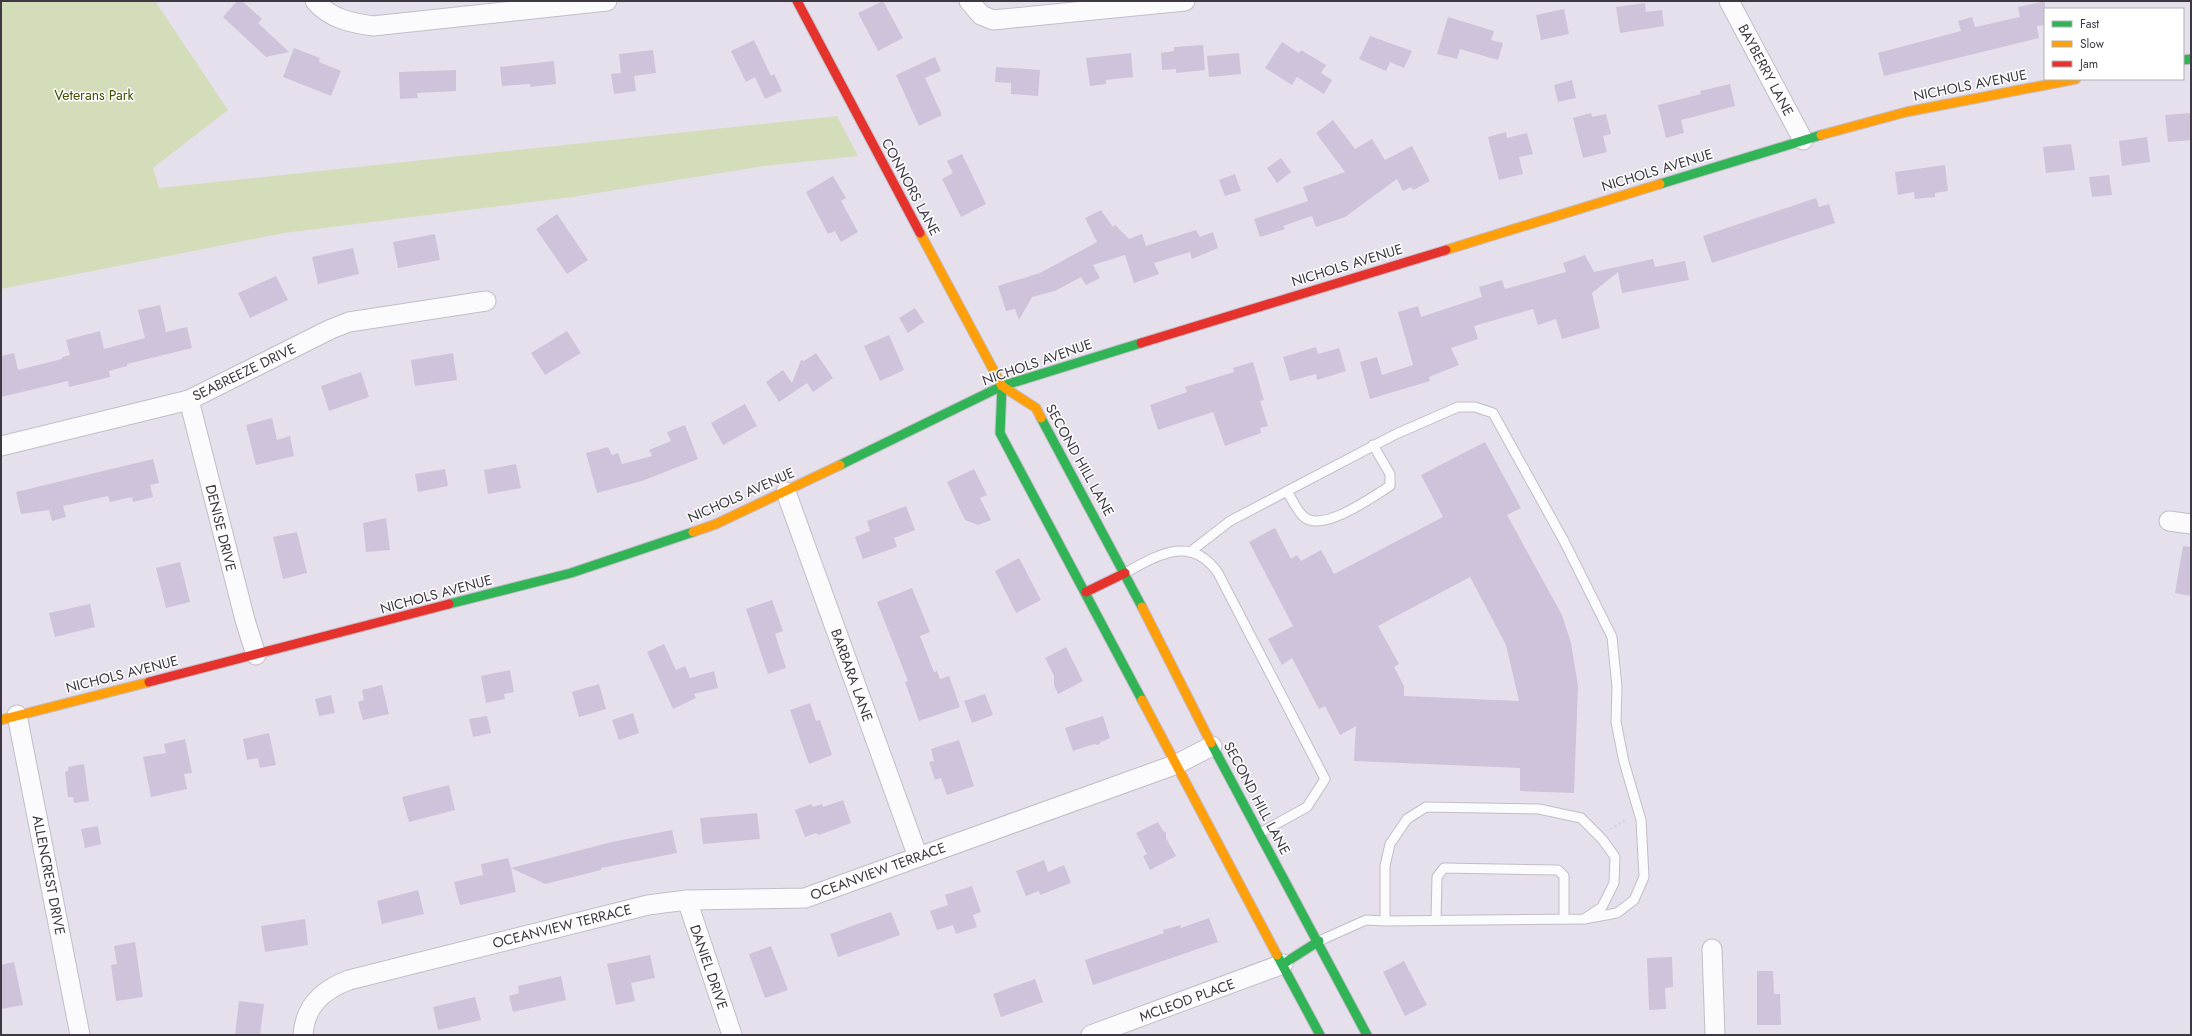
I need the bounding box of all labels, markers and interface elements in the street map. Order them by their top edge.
legend [2044,8,2184,80]
text: Fast [2080,15,2099,33]
street label: BAYBERRY LANE [1733,21,1799,119]
text: Slow [2080,35,2105,53]
text: Jam [2078,55,2098,73]
street label: NICHOLS AVENUE [1912,64,2028,106]
park label: Veterans Park [54,85,135,105]
street label: CONNORS LANE [877,135,945,239]
street label: NICHOLS AVENUE [1599,144,1715,196]
street label: NICHOLS AVENUE [1289,239,1405,291]
street label: NICHOLS AVENUE [979,334,1095,390]
street label: SEABREEZE DRIVE [189,338,299,406]
street label: SECOND HILL LANE [1041,400,1119,520]
street label: NICHOLS AVENUE [684,462,798,528]
street label: DENISE DRIVE [201,482,241,574]
street label: NICHOLS AVENUE [378,569,494,619]
street label: BARBARA LANE [826,626,878,724]
street label: NICHOLS AVENUE [64,650,180,698]
street label: SECOND HILL LANE [1219,738,1295,858]
street label: ALLENCREST DRIVE [28,813,70,937]
street label: OCEANVIEW TERRACE [807,837,949,905]
street label: OCEANVIEW TERRACE [490,899,634,953]
street label: DANIEL DRIVE [685,922,733,1012]
street label: MCLEOD PLACE [1136,973,1238,1027]

